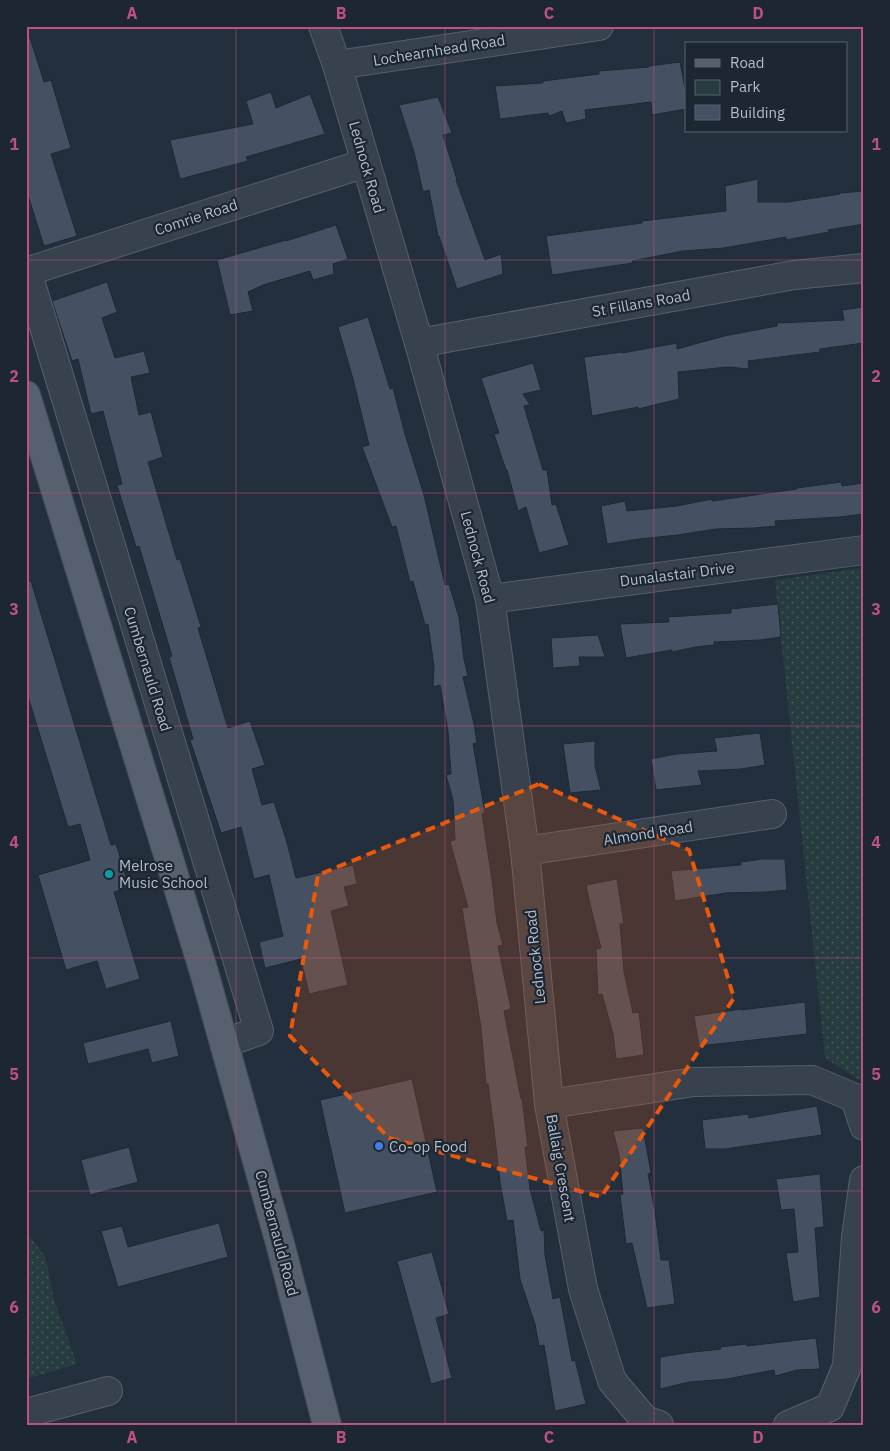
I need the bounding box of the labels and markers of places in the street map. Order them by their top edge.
place label: Melrose Music School [119,856,208,892]
marker: Melrose Music School [103,868,115,880]
place label: Co-op Food [389,1137,467,1156]
marker: Co-op Food [373,1140,385,1152]

